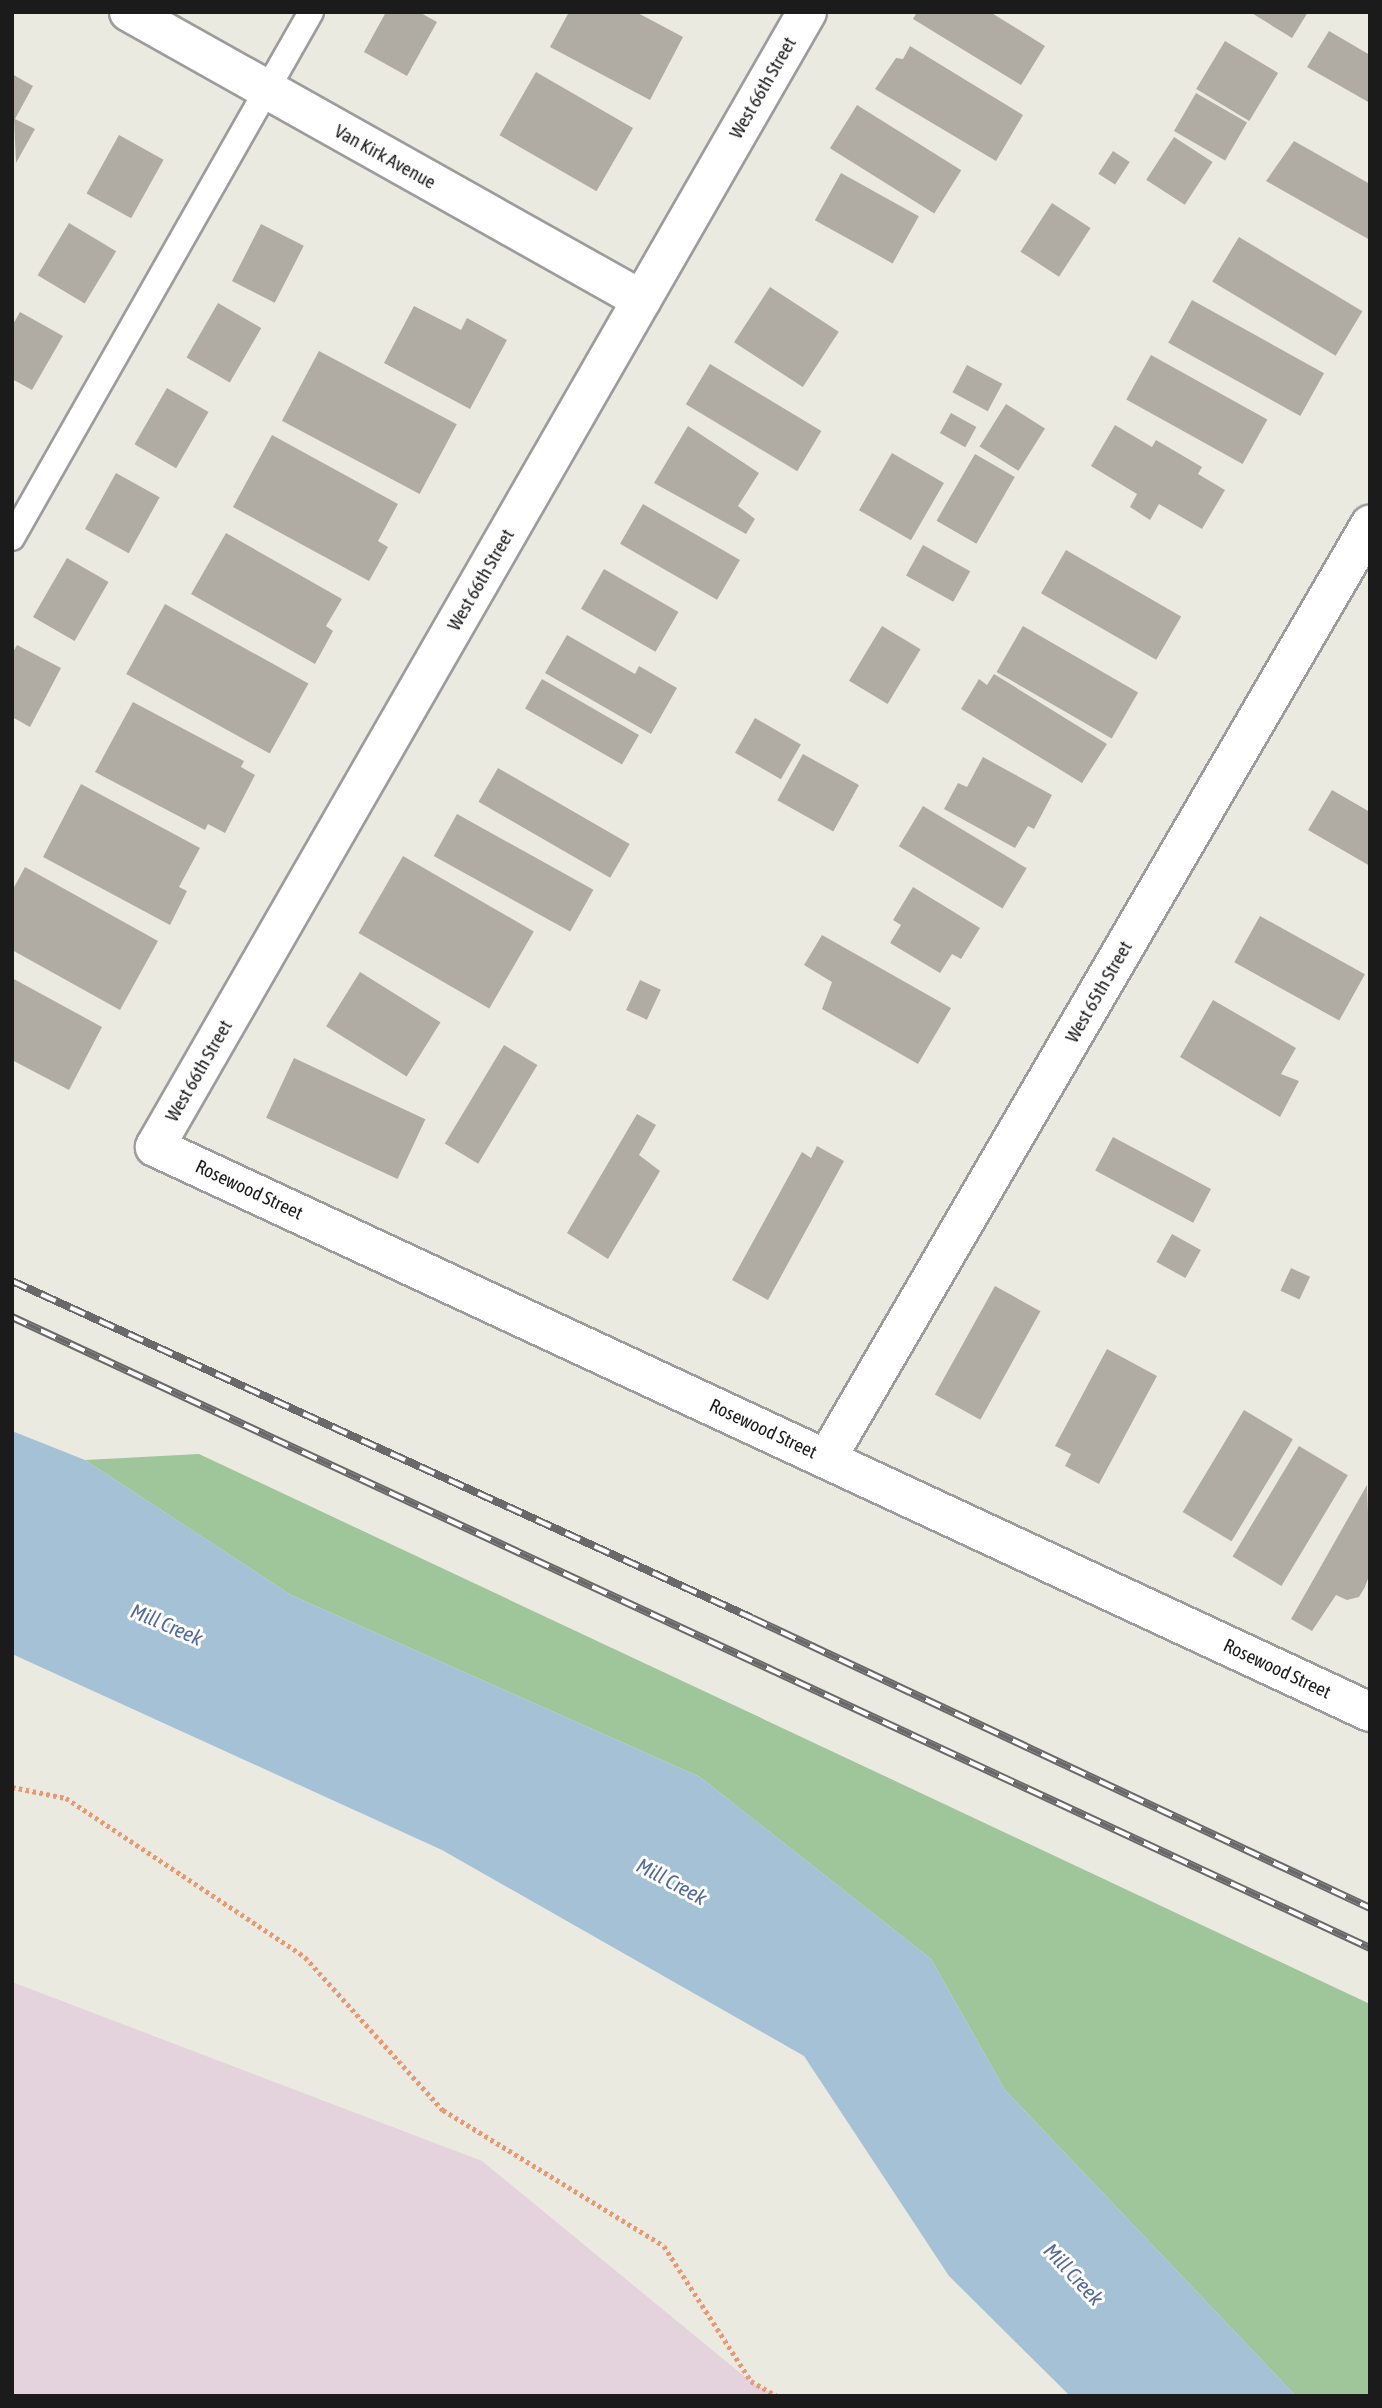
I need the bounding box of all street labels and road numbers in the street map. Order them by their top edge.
street label: West 66th Street [725,33,801,143]
street label: Van Kirk Avenue [330,120,440,194]
street label: West 66th Street [443,525,519,635]
street label: West 65th Street [1061,937,1137,1047]
street label: West 66th Street [161,1016,237,1126]
street label: Rosewood Street [192,1155,306,1225]
street label: Rosewood Street [706,1394,820,1464]
street label: Rosewood Street [1220,1634,1334,1704]

